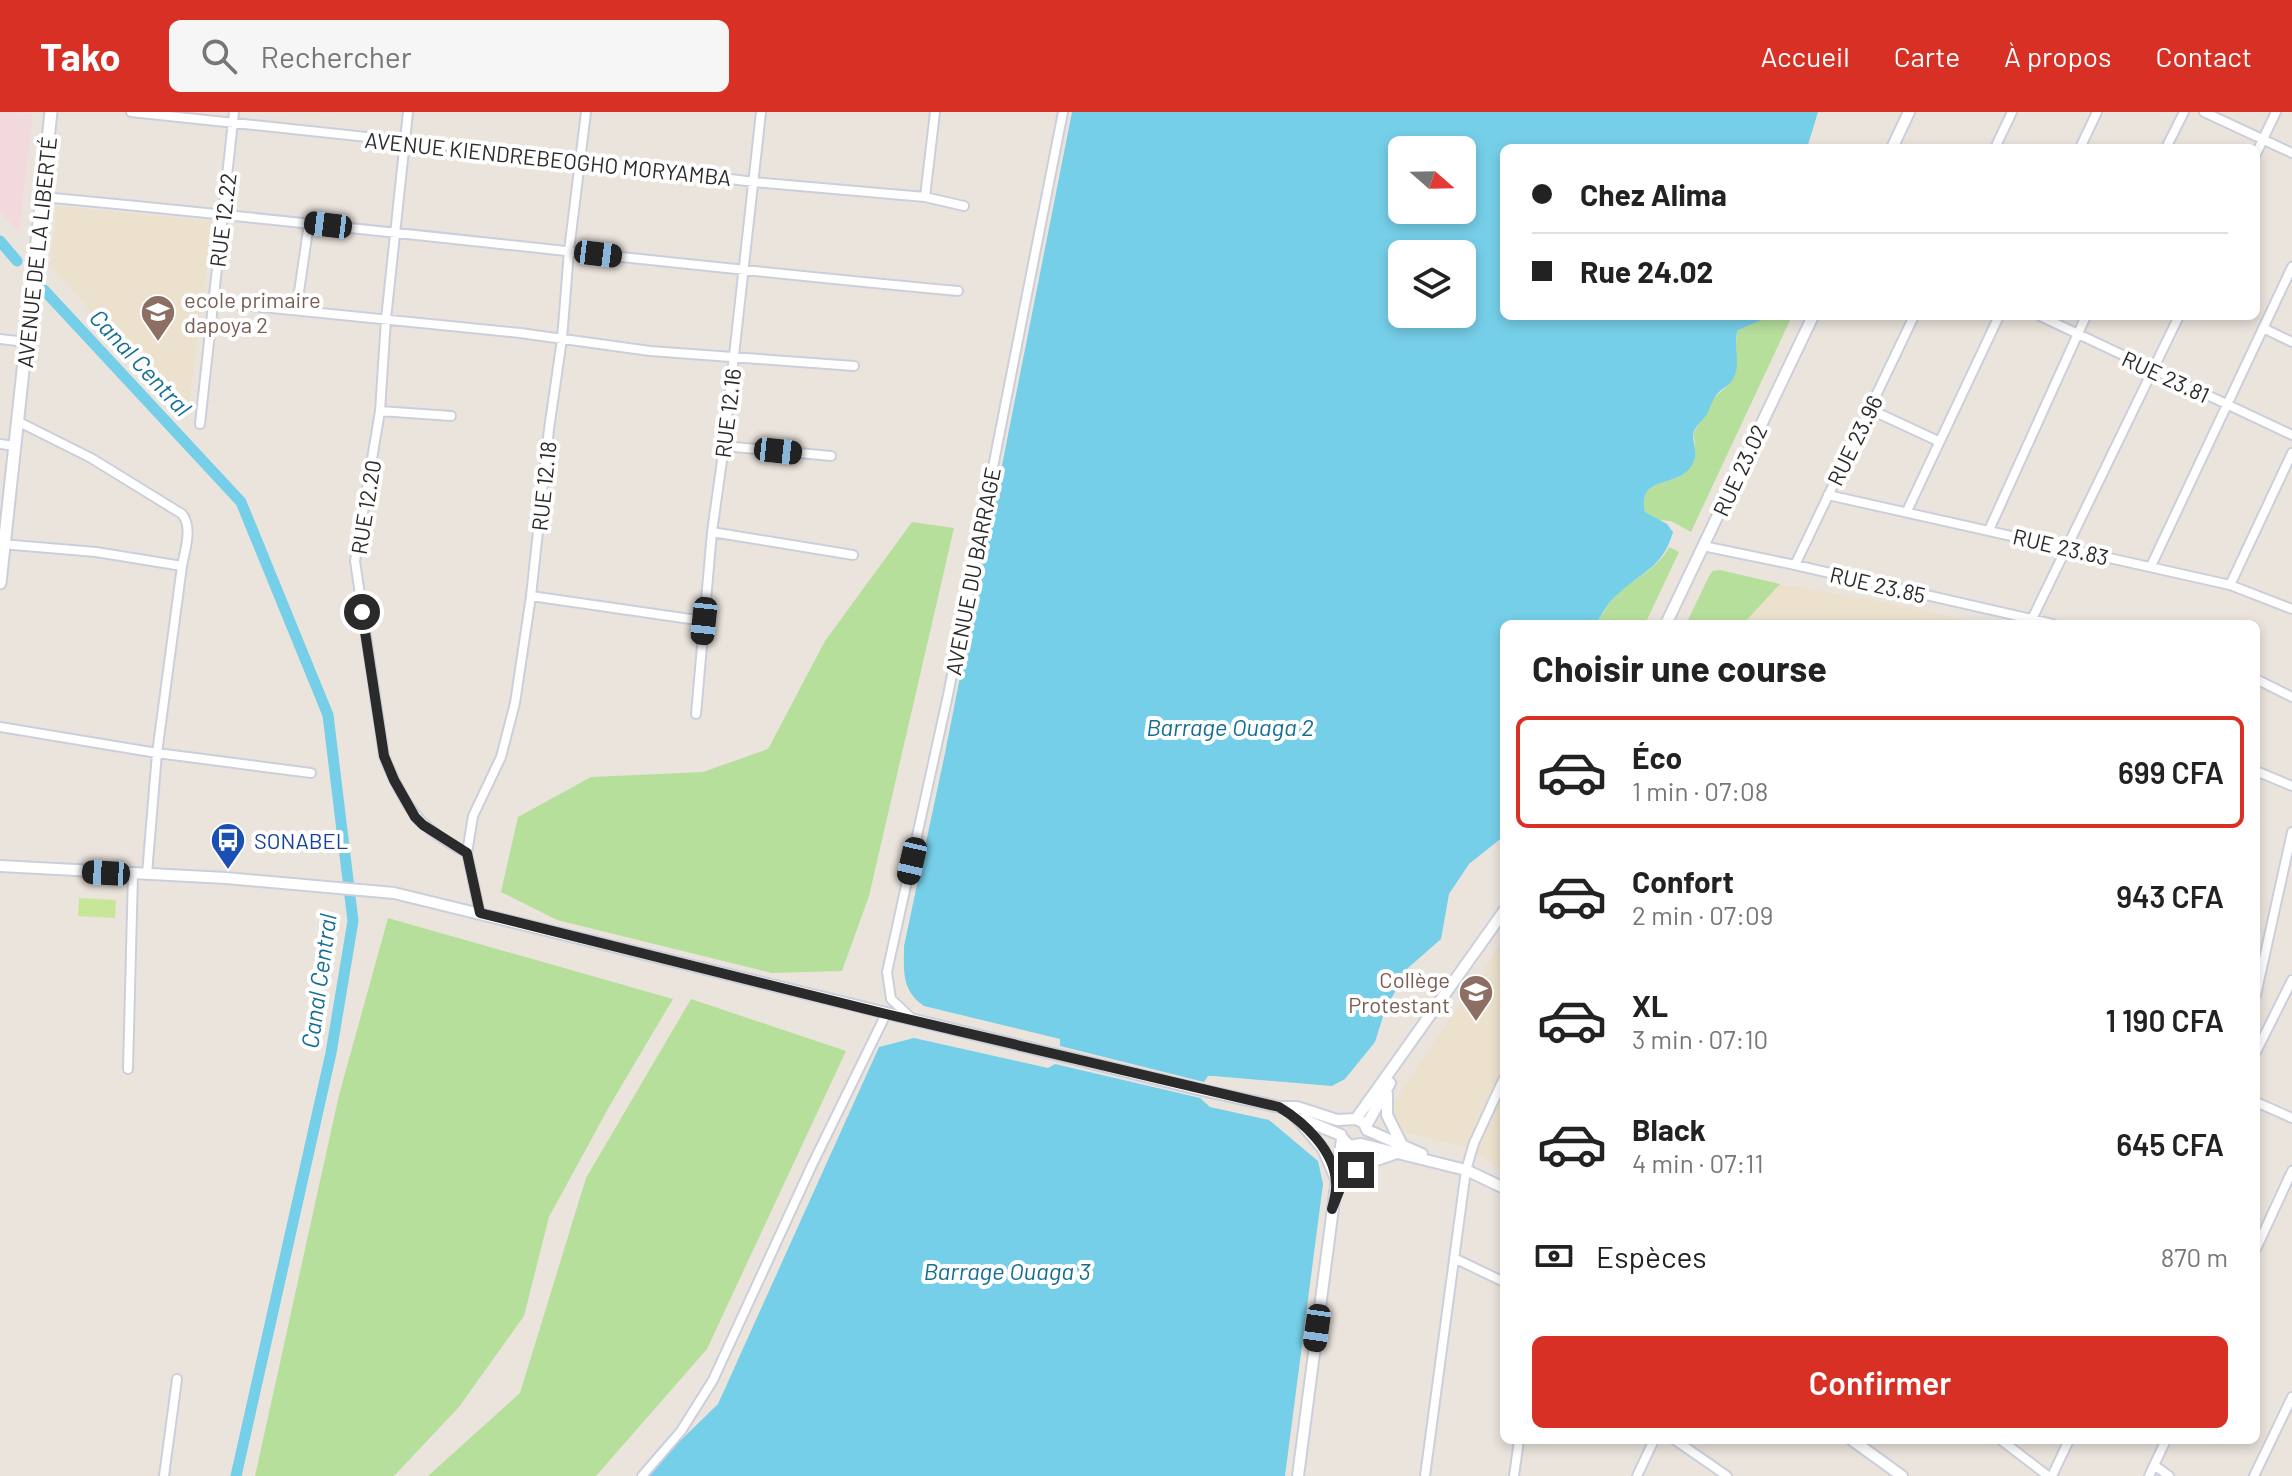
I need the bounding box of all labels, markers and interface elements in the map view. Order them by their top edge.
search box [169,20,729,92]
text: Tako [40,33,121,79]
icon: search [197,34,241,78]
text: Rechercher [261,38,412,74]
text: Accueil [1760,39,1850,73]
text: Carte [1894,39,1960,73]
text: À propos [2004,39,2111,73]
text: Contact [2155,39,2252,73]
street label: AVENUE KIENDREBEOGHO MORYAMBA [364,126,732,190]
street label: AVENUE DE LA LIBERTÉ [11,135,61,369]
north arrow [1388,136,1476,224]
map controls [1388,136,1476,328]
street label: RUE 12.22 [203,171,241,269]
text: Chez Alima [1580,176,1727,212]
car [303,210,353,240]
car [573,239,623,269]
button: layers [1388,240,1476,328]
text: Rue 24.02 [1580,253,1713,289]
place label: ecole primaire dapoya 2 [184,286,321,337]
school or university icon: ecole primaire dapoya 2 [139,293,177,343]
water label: Canal Central [84,303,198,422]
street label: RUE 23.81 [2118,345,2214,407]
street label: RUE 12.16 [709,367,745,459]
street label: RUE 23.96 [1821,391,1887,489]
street label: RUE 23.02 [1707,420,1771,520]
car [753,437,803,465]
street label: RUE 12.18 [525,440,561,532]
street label: RUE 12.20 [345,458,385,556]
street label: AVENUE DU BARRAGE [939,465,1005,677]
street label: RUE 23.83 [2011,522,2111,570]
street label: RUE 23.85 [1828,560,1928,608]
route start [344,594,380,630]
car [690,596,718,646]
text: Choisir une course [1532,646,1827,689]
water label: Barrage Ouaga 2 [1146,712,1314,741]
icon: car [1536,736,1608,808]
text: Éco [1632,739,1682,775]
text: 699 CFA [2118,754,2224,790]
text: 1 min · 07:08 [1632,775,1768,806]
bus stop icon: SONABEL [209,821,247,871]
place label: SONABEL [254,827,348,853]
car [895,835,929,887]
car [81,860,131,886]
icon: car [1536,860,1608,932]
text: Confort [1632,863,1734,899]
text: 943 CFA [2116,878,2224,914]
text: 2 min · 07:09 [1632,899,1773,930]
water label: Canal Central [294,911,342,1050]
place label: Collège Protestant [1348,966,1450,1017]
school or university icon: Collège Protestant [1457,973,1495,1023]
icon: car [1536,984,1608,1056]
text: XL [1632,987,1668,1023]
text: 1 190 CFA [2105,1002,2224,1038]
text: 3 min · 07:10 [1632,1023,1768,1054]
icon: car [1536,1108,1608,1180]
text: Black [1632,1111,1706,1147]
text: 645 CFA [2116,1126,2224,1162]
text: 4 min · 07:11 [1632,1147,1764,1178]
route end [1338,1152,1374,1188]
icon: cash [1532,1234,1576,1278]
text: Espèces [1596,1238,1707,1274]
text: 870 m [2161,1241,2228,1272]
water label: Barrage Ouaga 3 [923,1256,1091,1285]
car [1302,1303,1332,1353]
button: Confirmer [1532,1336,2228,1428]

